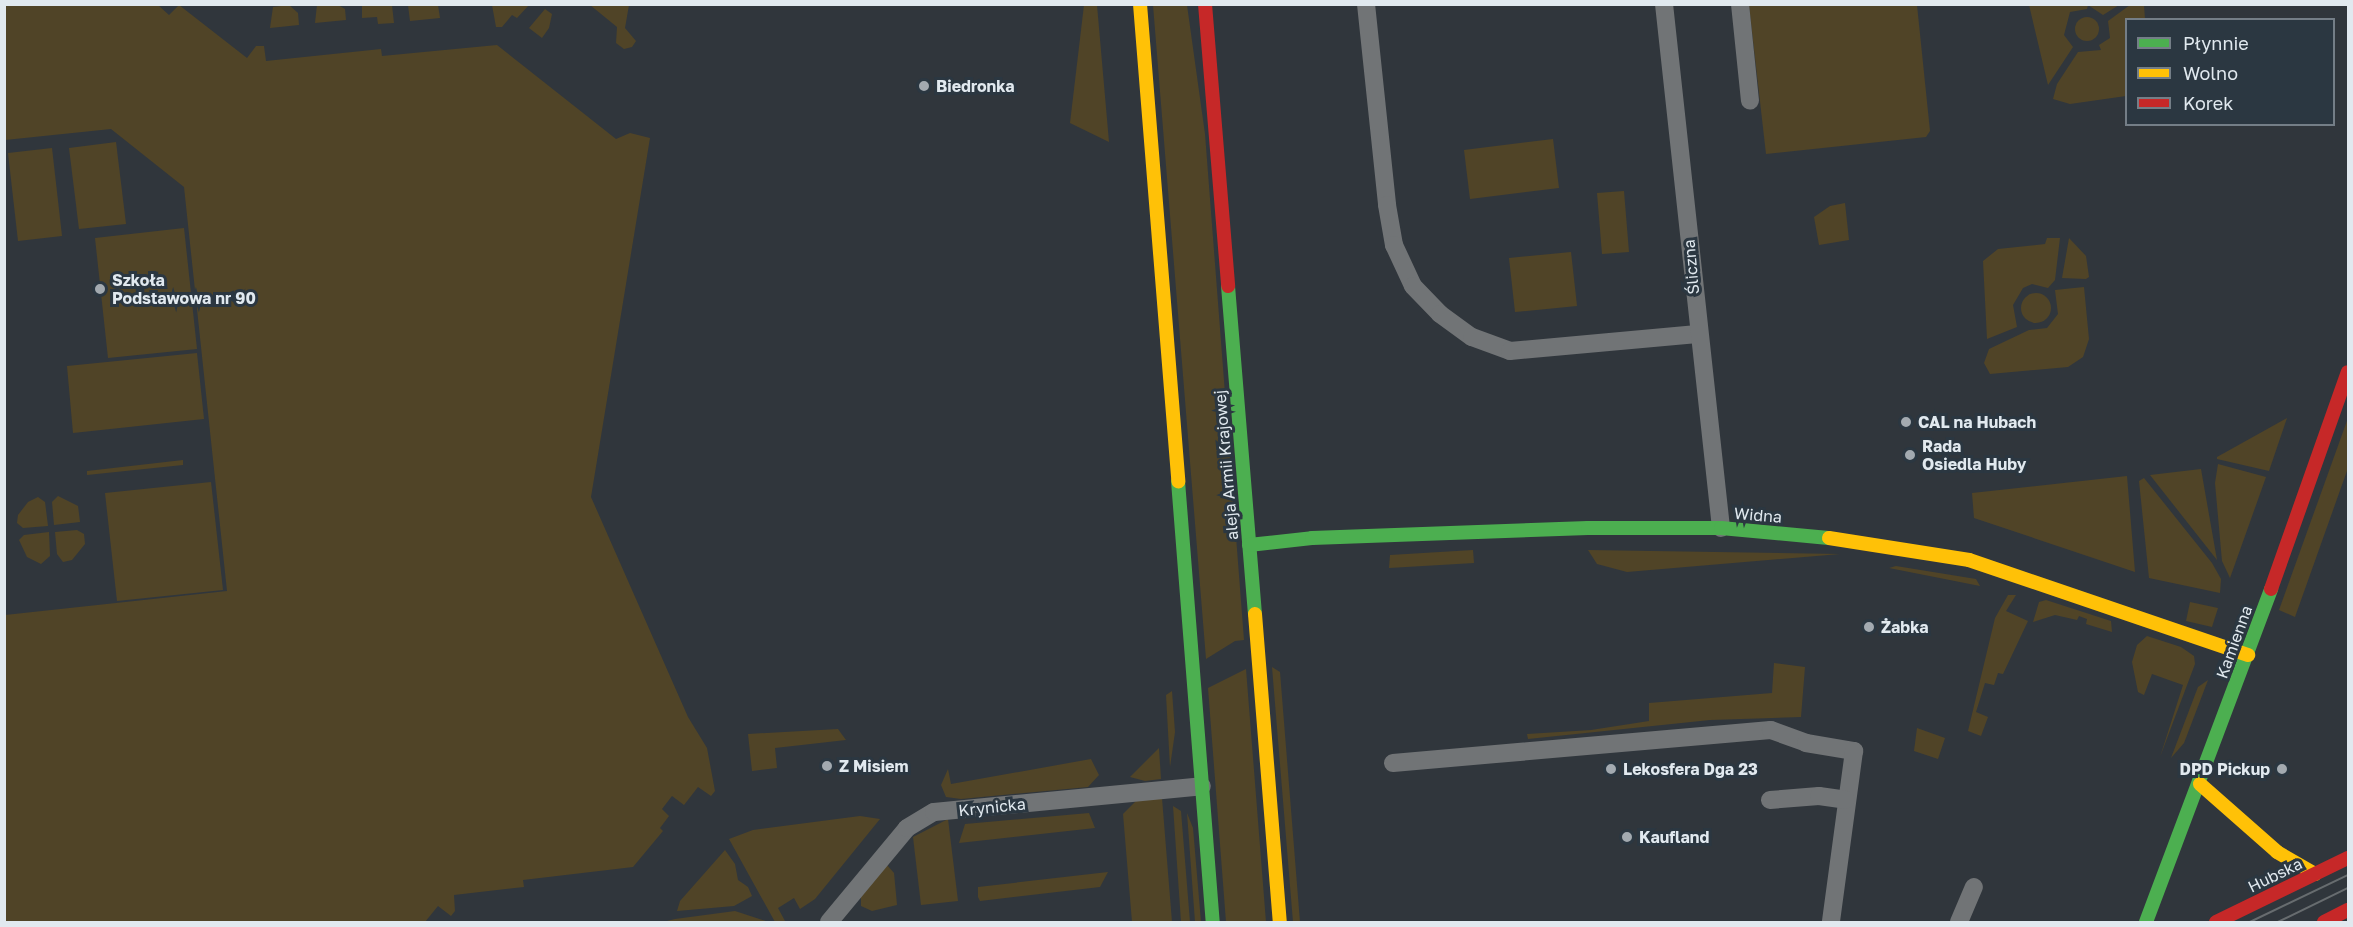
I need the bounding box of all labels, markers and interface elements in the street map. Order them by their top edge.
legend [2125,18,2335,126]
text: Płynnie [2183,32,2249,54]
text: Wolno [2183,62,2238,84]
place label: Biedronka [936,76,1015,96]
marker: Biedronka [917,79,931,93]
text: Korek [2183,92,2233,114]
street label: Śliczna [1679,239,1703,295]
place label: Szkoła Podstawowa nr 90 [112,270,256,308]
marker: Szkoła Podstawowa nr 90 [93,282,107,296]
street label: aleja Armii Krajowej [1210,389,1242,541]
place label: CAL na Hubach [1918,412,2036,432]
marker: CAL na Hubach [1899,415,1913,429]
place label: Rada Osiedla Huby [1922,436,2026,474]
marker: Rada Osiedla Huby [1903,448,1917,462]
street label: Widna [1733,503,1783,527]
street label: Kamienna [2212,603,2256,681]
place label: Żabka [1881,617,1929,637]
marker: Żabka [1862,620,1876,634]
place label: Z Misiem [839,756,908,776]
marker: Z Misiem [820,759,834,773]
place label: Lekosfera Dga 23 [1623,759,1758,779]
place label: DPD Pickup [2179,759,2270,779]
marker: Lekosfera Dga 23 [1604,762,1618,776]
marker: DPD Pickup [2275,762,2289,776]
street label: Krynicka [957,794,1027,820]
place label: Kaufland [1639,827,1709,847]
marker: Kaufland [1620,830,1634,844]
street label: Hubska [2245,854,2305,896]

